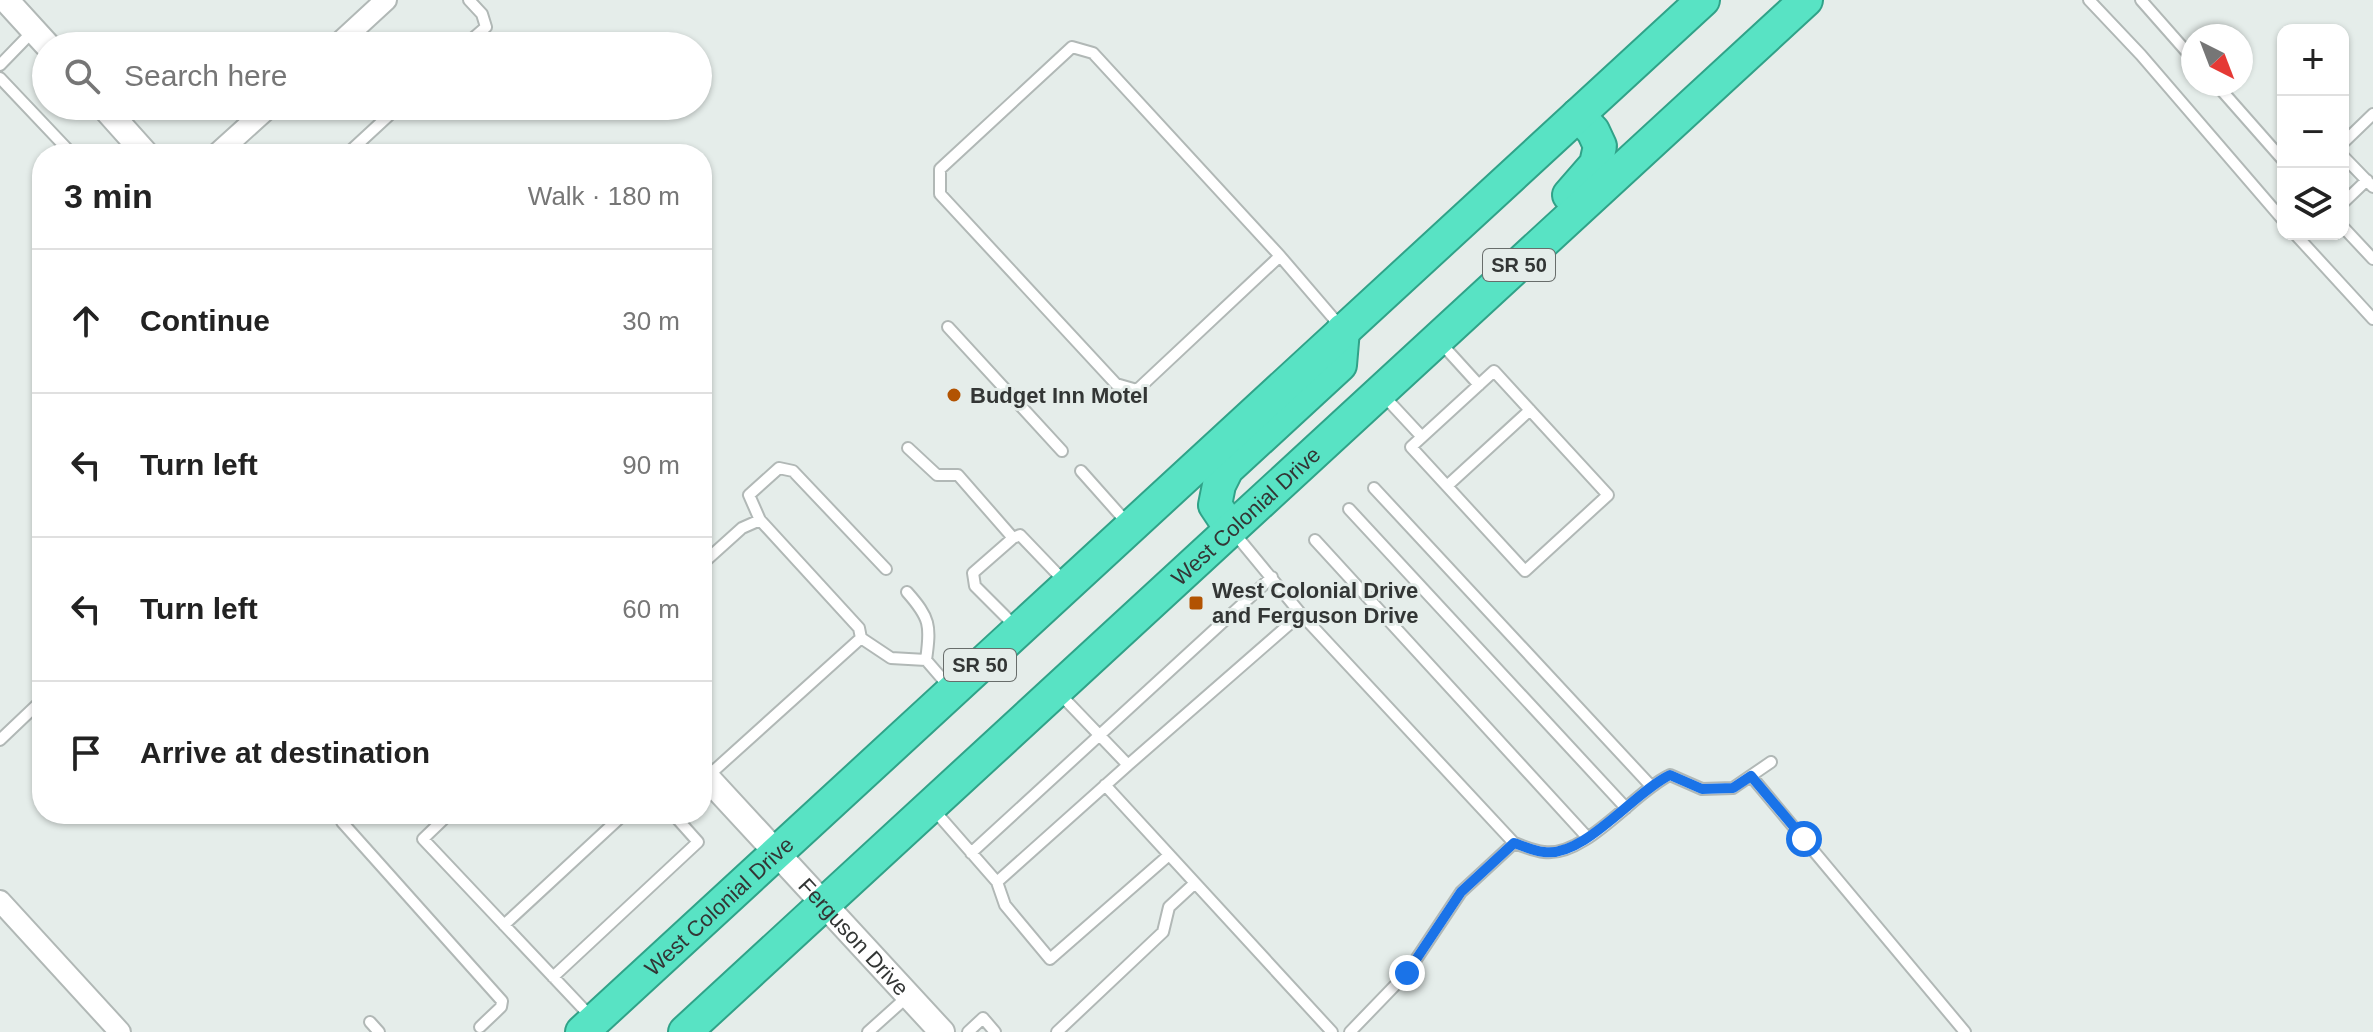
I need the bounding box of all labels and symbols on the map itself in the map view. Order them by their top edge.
north arrow [2181,24,2253,96]
road number: SR 50 [1483,249,1555,281]
place label: Budget Inn Motel [970,383,1148,408]
marker: Budget Inn Motel [945,386,963,404]
street label: West Colonial Drive [1166,441,1325,590]
place label: West Colonial Drive and Ferguson Drive [1212,578,1419,628]
marker: West Colonial Drive and Ferguson Drive [1187,594,1205,612]
road number: SR 50 [944,649,1016,681]
route start [1786,821,1822,857]
street label: West Colonial Drive [639,831,798,981]
street label: Ferguson Drive [794,873,914,1000]
route end [1389,955,1425,991]

